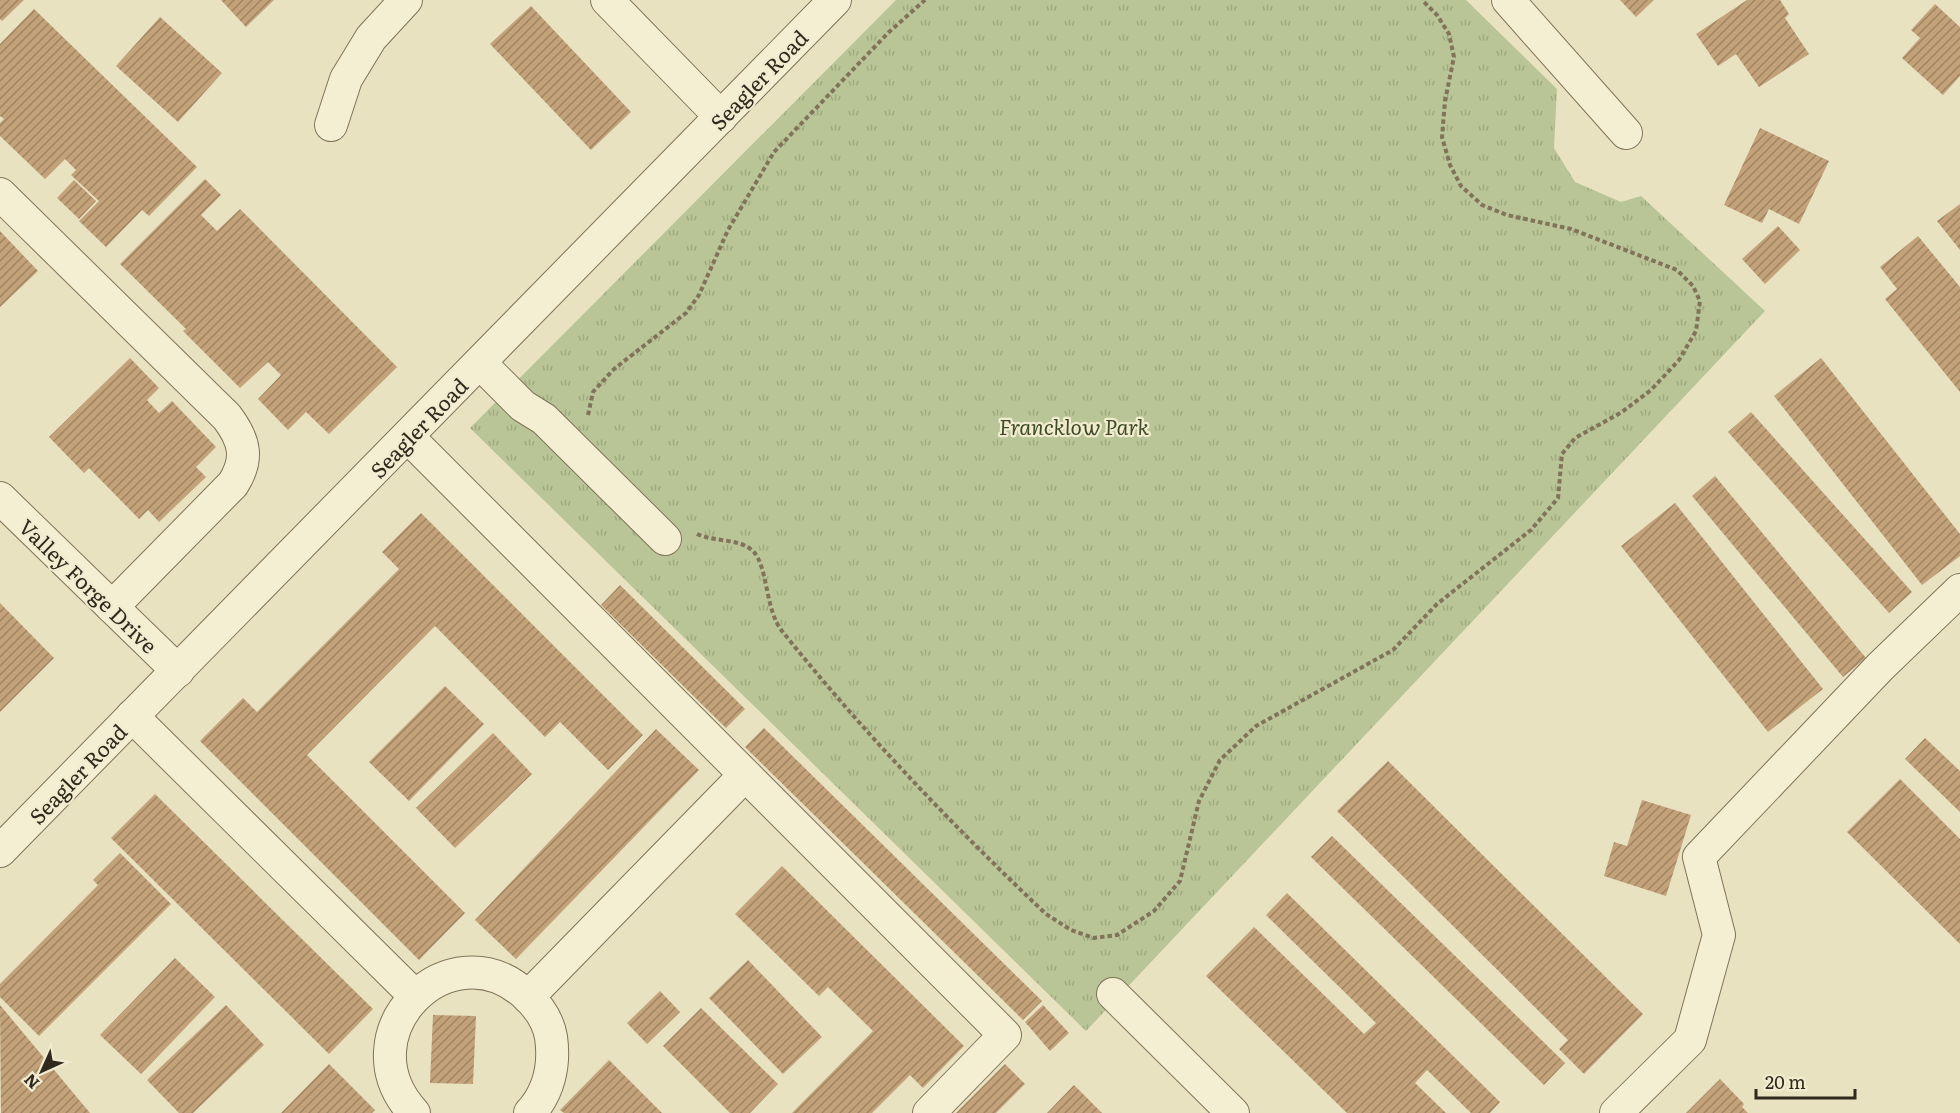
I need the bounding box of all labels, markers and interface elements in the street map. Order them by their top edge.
street label: Seagler Road [702,22,814,136]
street label: Seagler Road [362,370,474,484]
park label: Francklow Park [999,410,1150,441]
street label: Valley Forge Drive [13,511,165,659]
street label: Seagler Road [21,716,133,830]
north arrow [12,1041,72,1101]
scale bar [1756,1062,1855,1100]
text: 20 m [1765,1068,1806,1095]
text: N [17,1069,44,1096]

